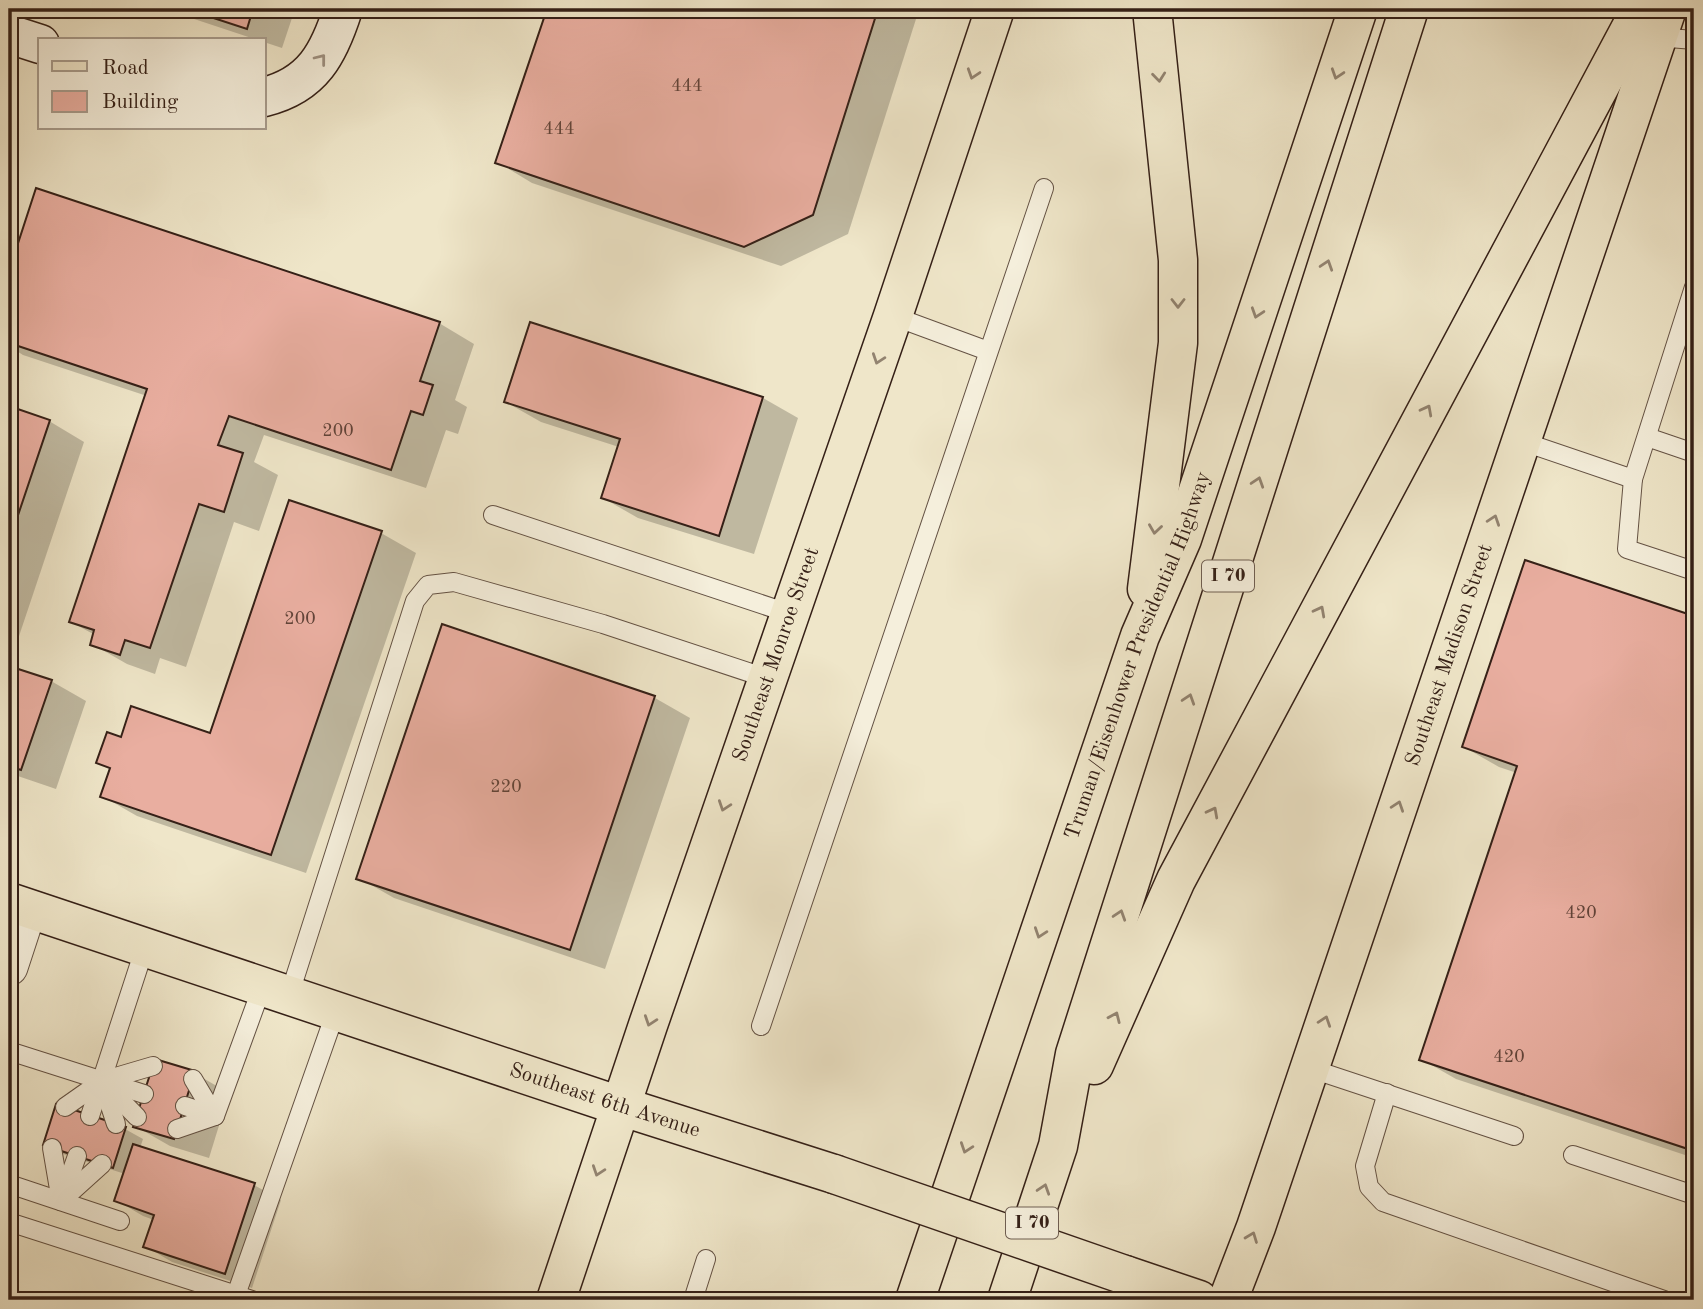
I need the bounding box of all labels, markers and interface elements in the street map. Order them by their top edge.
legend [38,38,266,130]
one-way arrow [312,54,325,66]
text: Road [102,58,149,79]
one-way arrow [967,67,981,79]
one-way arrow [1330,67,1345,79]
one-way arrow [1152,71,1167,82]
house number: 444 [671,77,703,95]
text: Building [102,92,179,113]
house number: 444 [543,120,575,138]
one-way arrow [1319,259,1334,271]
one-way arrow [1170,298,1186,309]
one-way arrow [1251,306,1265,318]
one-way arrow [872,353,886,365]
one-way arrow [1419,405,1432,417]
house number: 200 [322,422,354,440]
street label: Truman/Eisenhower Presidential Highway [1061,469,1214,842]
one-way arrow [1250,476,1264,488]
one-way arrow [1486,515,1500,527]
one-way arrow [1148,523,1163,535]
street label: Southeast Madison Street [1402,541,1496,769]
street label: Southeast Monroe Street [729,544,823,765]
road number: I 70 [1202,561,1254,592]
one-way arrow [1312,606,1325,618]
house number: 200 [284,610,316,628]
one-way arrow [1181,693,1195,705]
house number: 220 [490,778,522,796]
one-way arrow [718,799,732,811]
one-way arrow [1390,800,1404,812]
one-way arrow [1205,806,1218,819]
house number: 420 [1565,904,1597,922]
one-way arrow [1111,910,1126,922]
one-way arrow [1034,926,1048,939]
one-way arrow [1107,1012,1121,1024]
one-way arrow [644,1014,658,1026]
one-way arrow [1317,1015,1331,1028]
house number: 420 [1493,1048,1525,1066]
street label: Southeast 6th Avenue [507,1059,703,1141]
one-way arrow [960,1142,974,1154]
one-way arrow [592,1164,606,1177]
one-way arrow [1035,1183,1050,1195]
road number: I 70 [1006,1208,1058,1238]
one-way arrow [1244,1231,1258,1243]

